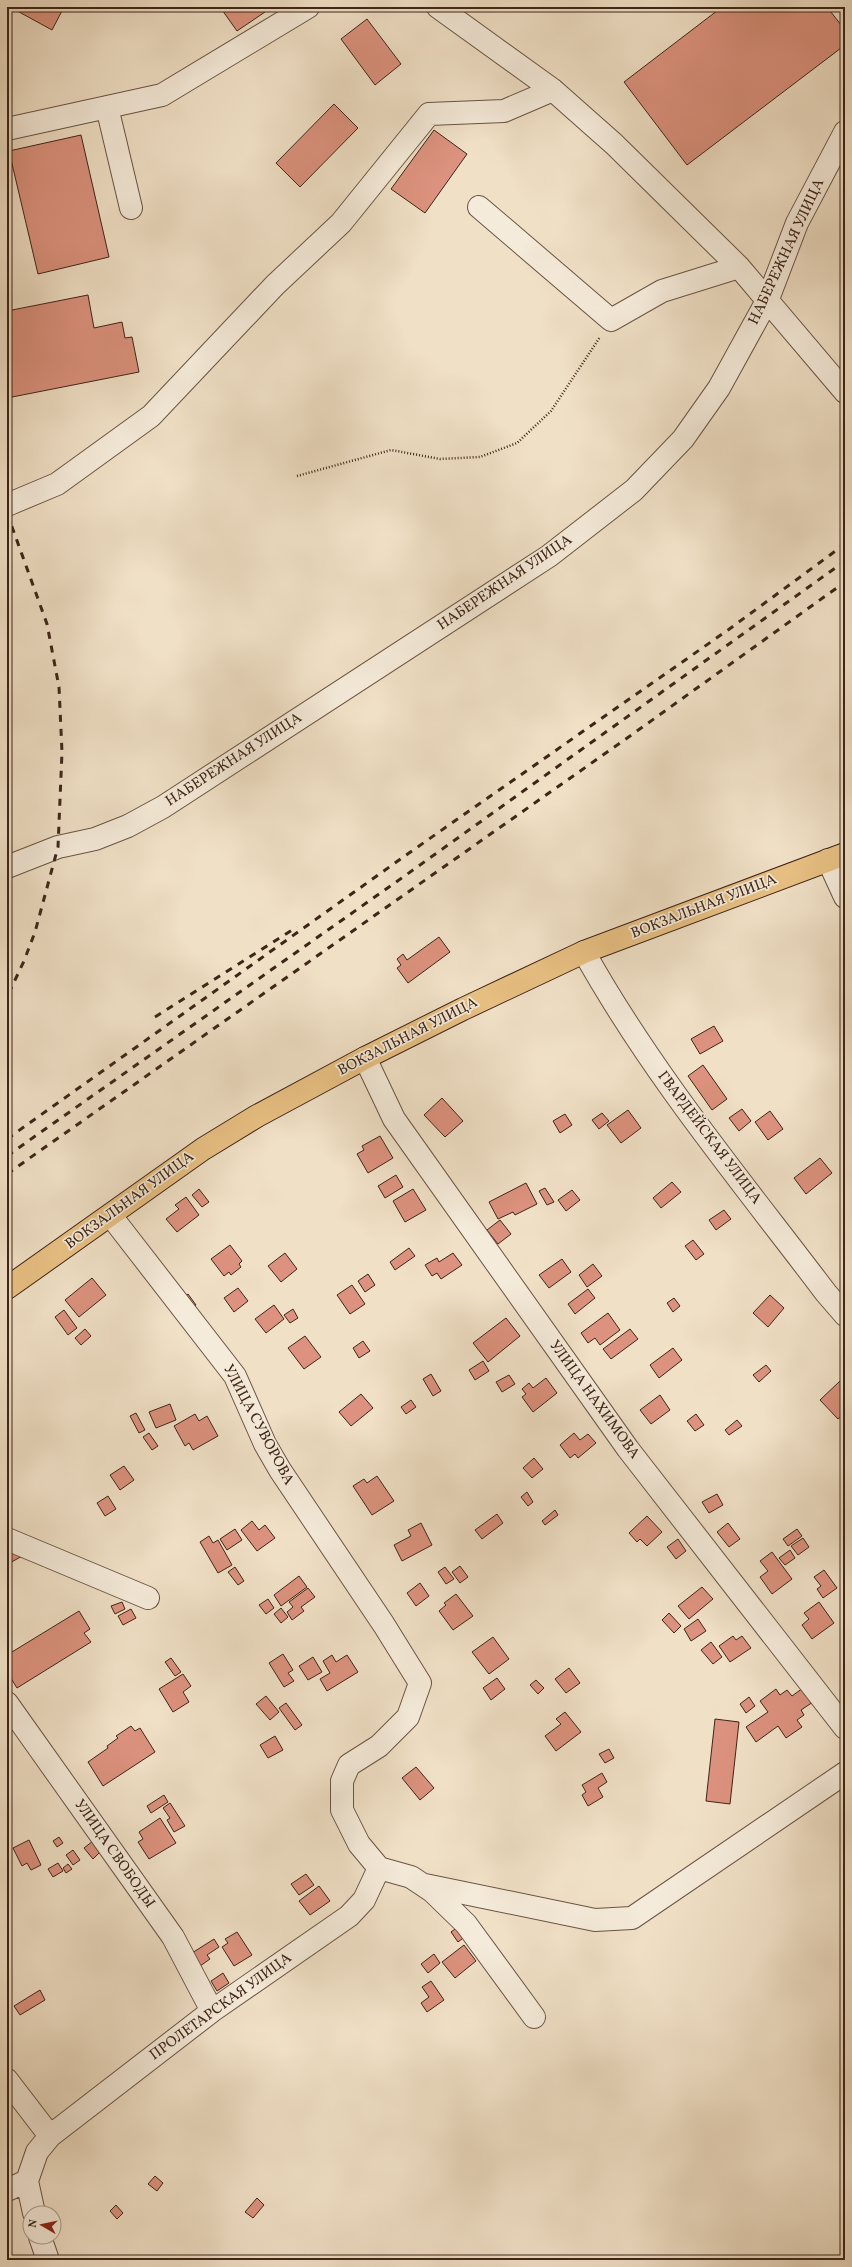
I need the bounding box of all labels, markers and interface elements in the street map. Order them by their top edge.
street label: НАБЕРЕЖНАЯ УЛИЦА [744,175,830,328]
street label: НАБЕРЕЖНАЯ УЛИЦА [433,530,577,636]
street label: НАБЕРЕЖНАЯ УЛИЦА [162,708,307,812]
street label: ВОКЗАЛЬНАЯ УЛИЦА [628,869,780,945]
street label: ВОКЗАЛЬНАЯ УЛИЦА [334,992,482,1081]
street label: ГВАРДЕЙСКАЯ УЛИЦА [652,1067,766,1209]
street label: ВОКЗАЛЬНАЯ УЛИЦА [61,1147,199,1255]
street label: УЛИЦА НАХИМОВА [544,1336,645,1464]
street label: УЛИЦА СУВОРОВА [217,1361,299,1489]
street label: УЛИЦА СВОБОДЫ [69,1795,159,1913]
street label: ПРОЛЕТАРСКАЯ УЛИЦА [146,1948,297,2066]
north arrow [22,2205,62,2245]
text: N [26,2219,42,2229]

